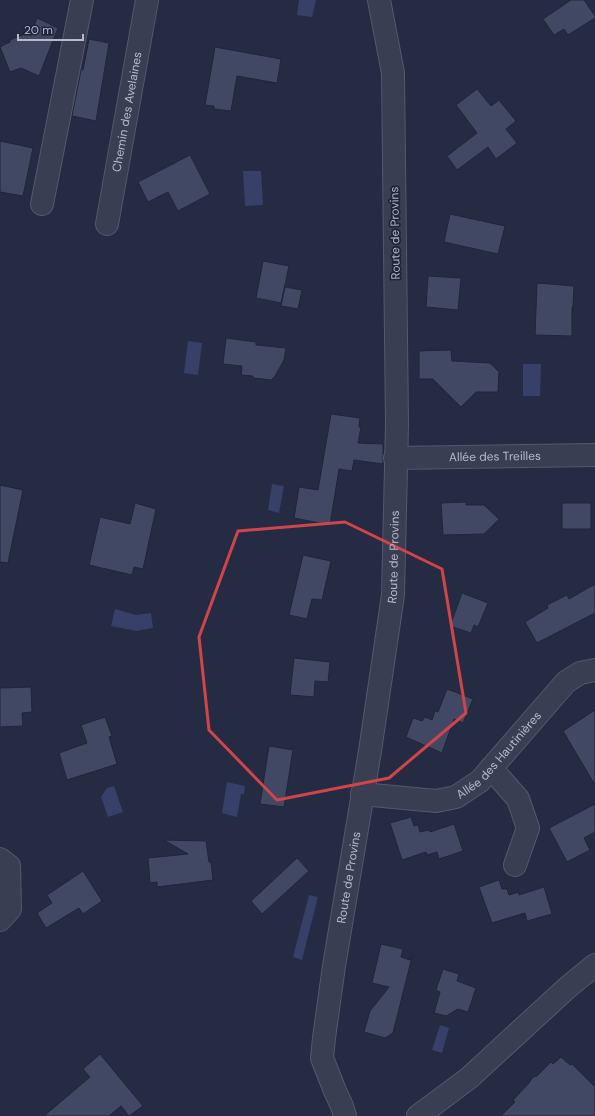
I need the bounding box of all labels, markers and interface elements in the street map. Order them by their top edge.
scale bar [18,16,83,42]
text: 20 m [24,22,53,38]
street label: Chemin des Avelaines [108,50,146,173]
street label: Route de Provins [386,186,404,280]
street label: Allée des Treilles [449,448,541,465]
street label: Route de Provins [384,510,403,605]
street label: Allée des Hautinières [453,708,545,803]
street label: Route de Provins [333,830,364,925]

